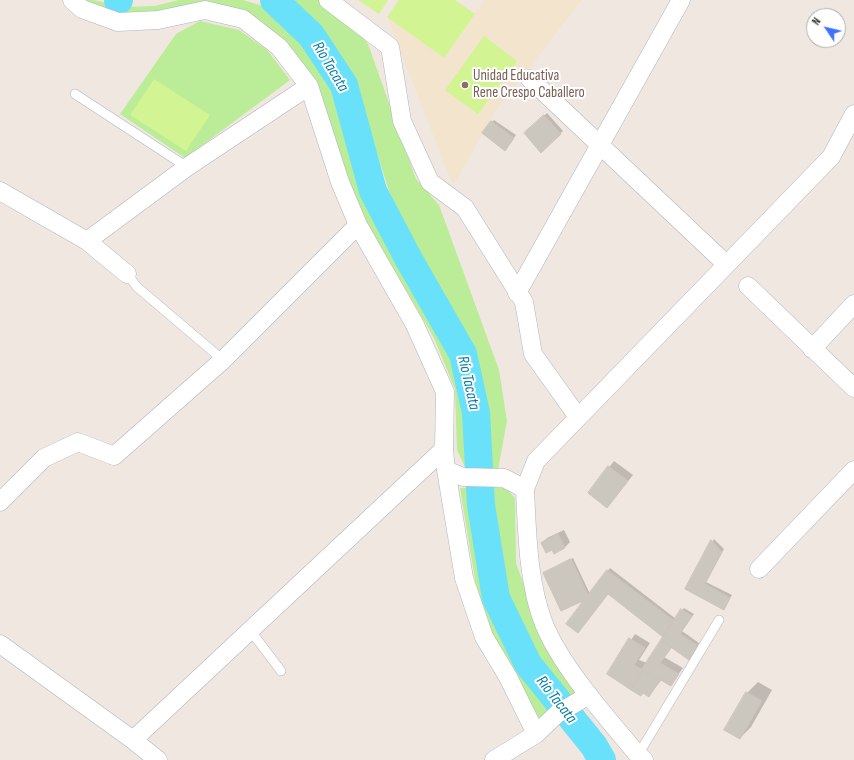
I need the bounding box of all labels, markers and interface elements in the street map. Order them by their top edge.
north arrow [806,8,846,48]
text: N [810,15,824,28]
water label: Río Tacata [308,39,352,95]
place label: Unidad Educativa Rene Crespo Caballero [473,67,585,102]
marker: Unidad Educativa Rene Crespo Caballero [460,80,470,90]
water label: Río Tacata [452,354,484,412]
water label: Río Tacata [532,672,580,728]

